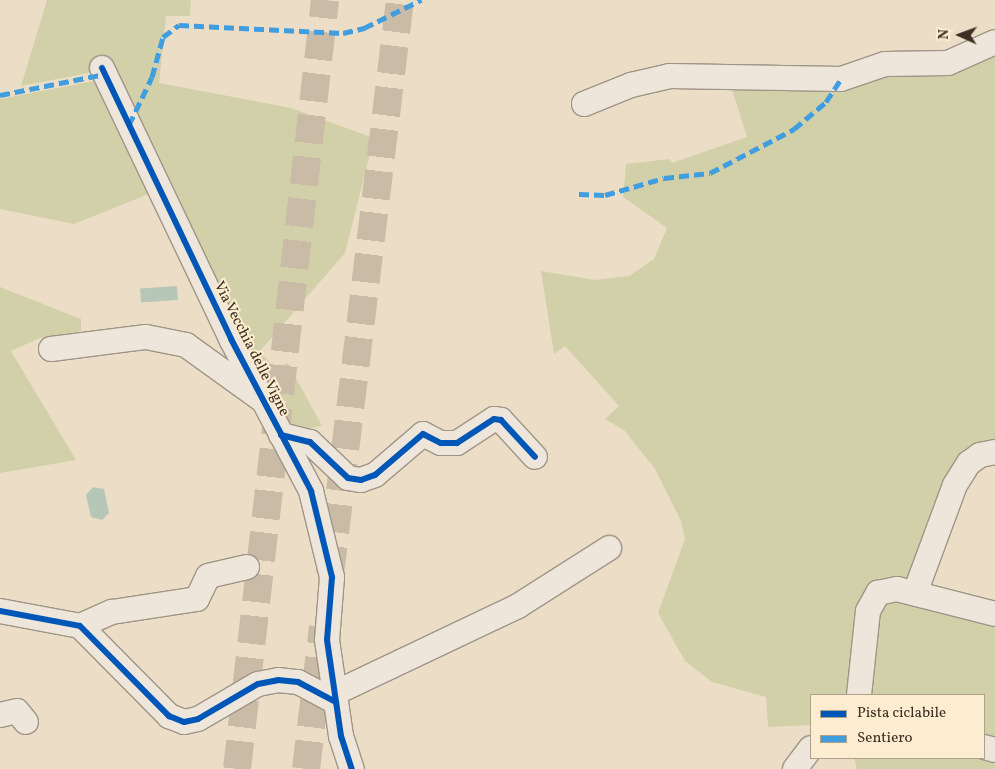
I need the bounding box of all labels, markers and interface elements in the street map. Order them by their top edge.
north arrow [935,10,985,60]
text: N [935,29,954,40]
street label: Via Vecchia delle Vigne [209,278,293,420]
legend [810,694,985,759]
text: Pista ciclabile [857,703,946,724]
text: Sentiero [857,728,913,749]

